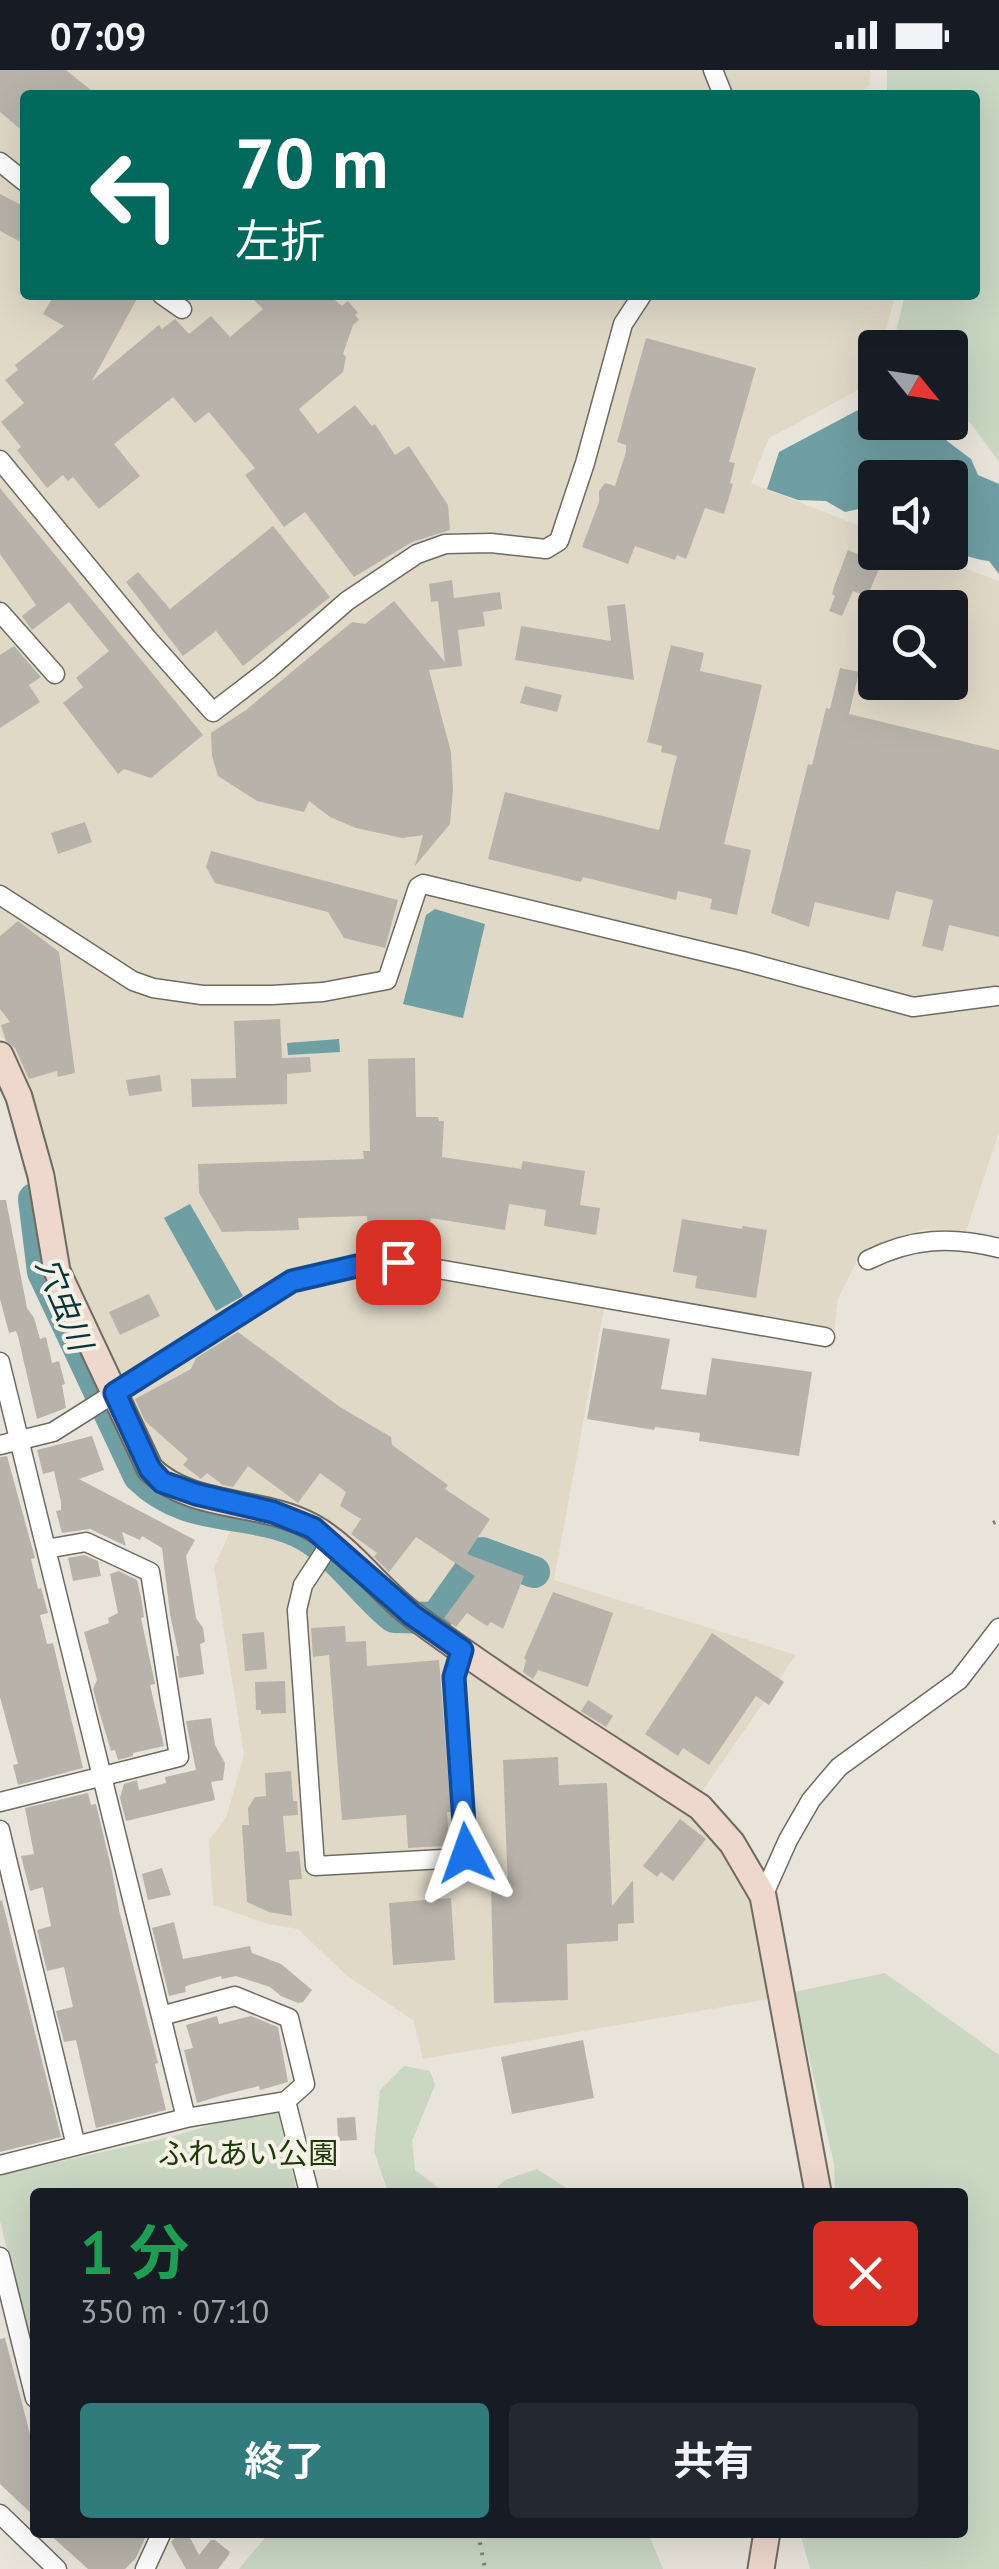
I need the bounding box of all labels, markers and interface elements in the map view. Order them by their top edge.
text: 07:09 [50,11,146,60]
text: 70 m [235,117,388,207]
icon: left [70,130,200,260]
text: 左折 [235,211,325,269]
north arrow [858,330,968,440]
map controls [858,330,968,700]
button: sound [858,460,968,570]
button: search [858,590,968,700]
pin [356,1220,441,1305]
icon: arrive [371,1235,426,1290]
water label: 穴虫川 [27,1251,104,1359]
position arrow [414,1801,518,1905]
park label: ふれあい公園 [158,2133,338,2172]
text: 1 分 [80,2213,189,2291]
button: close [813,2221,918,2326]
text: 350 m · 07:10 [80,2290,269,2332]
button: 終了 [80,2403,489,2518]
button: 共有 [509,2403,918,2518]

